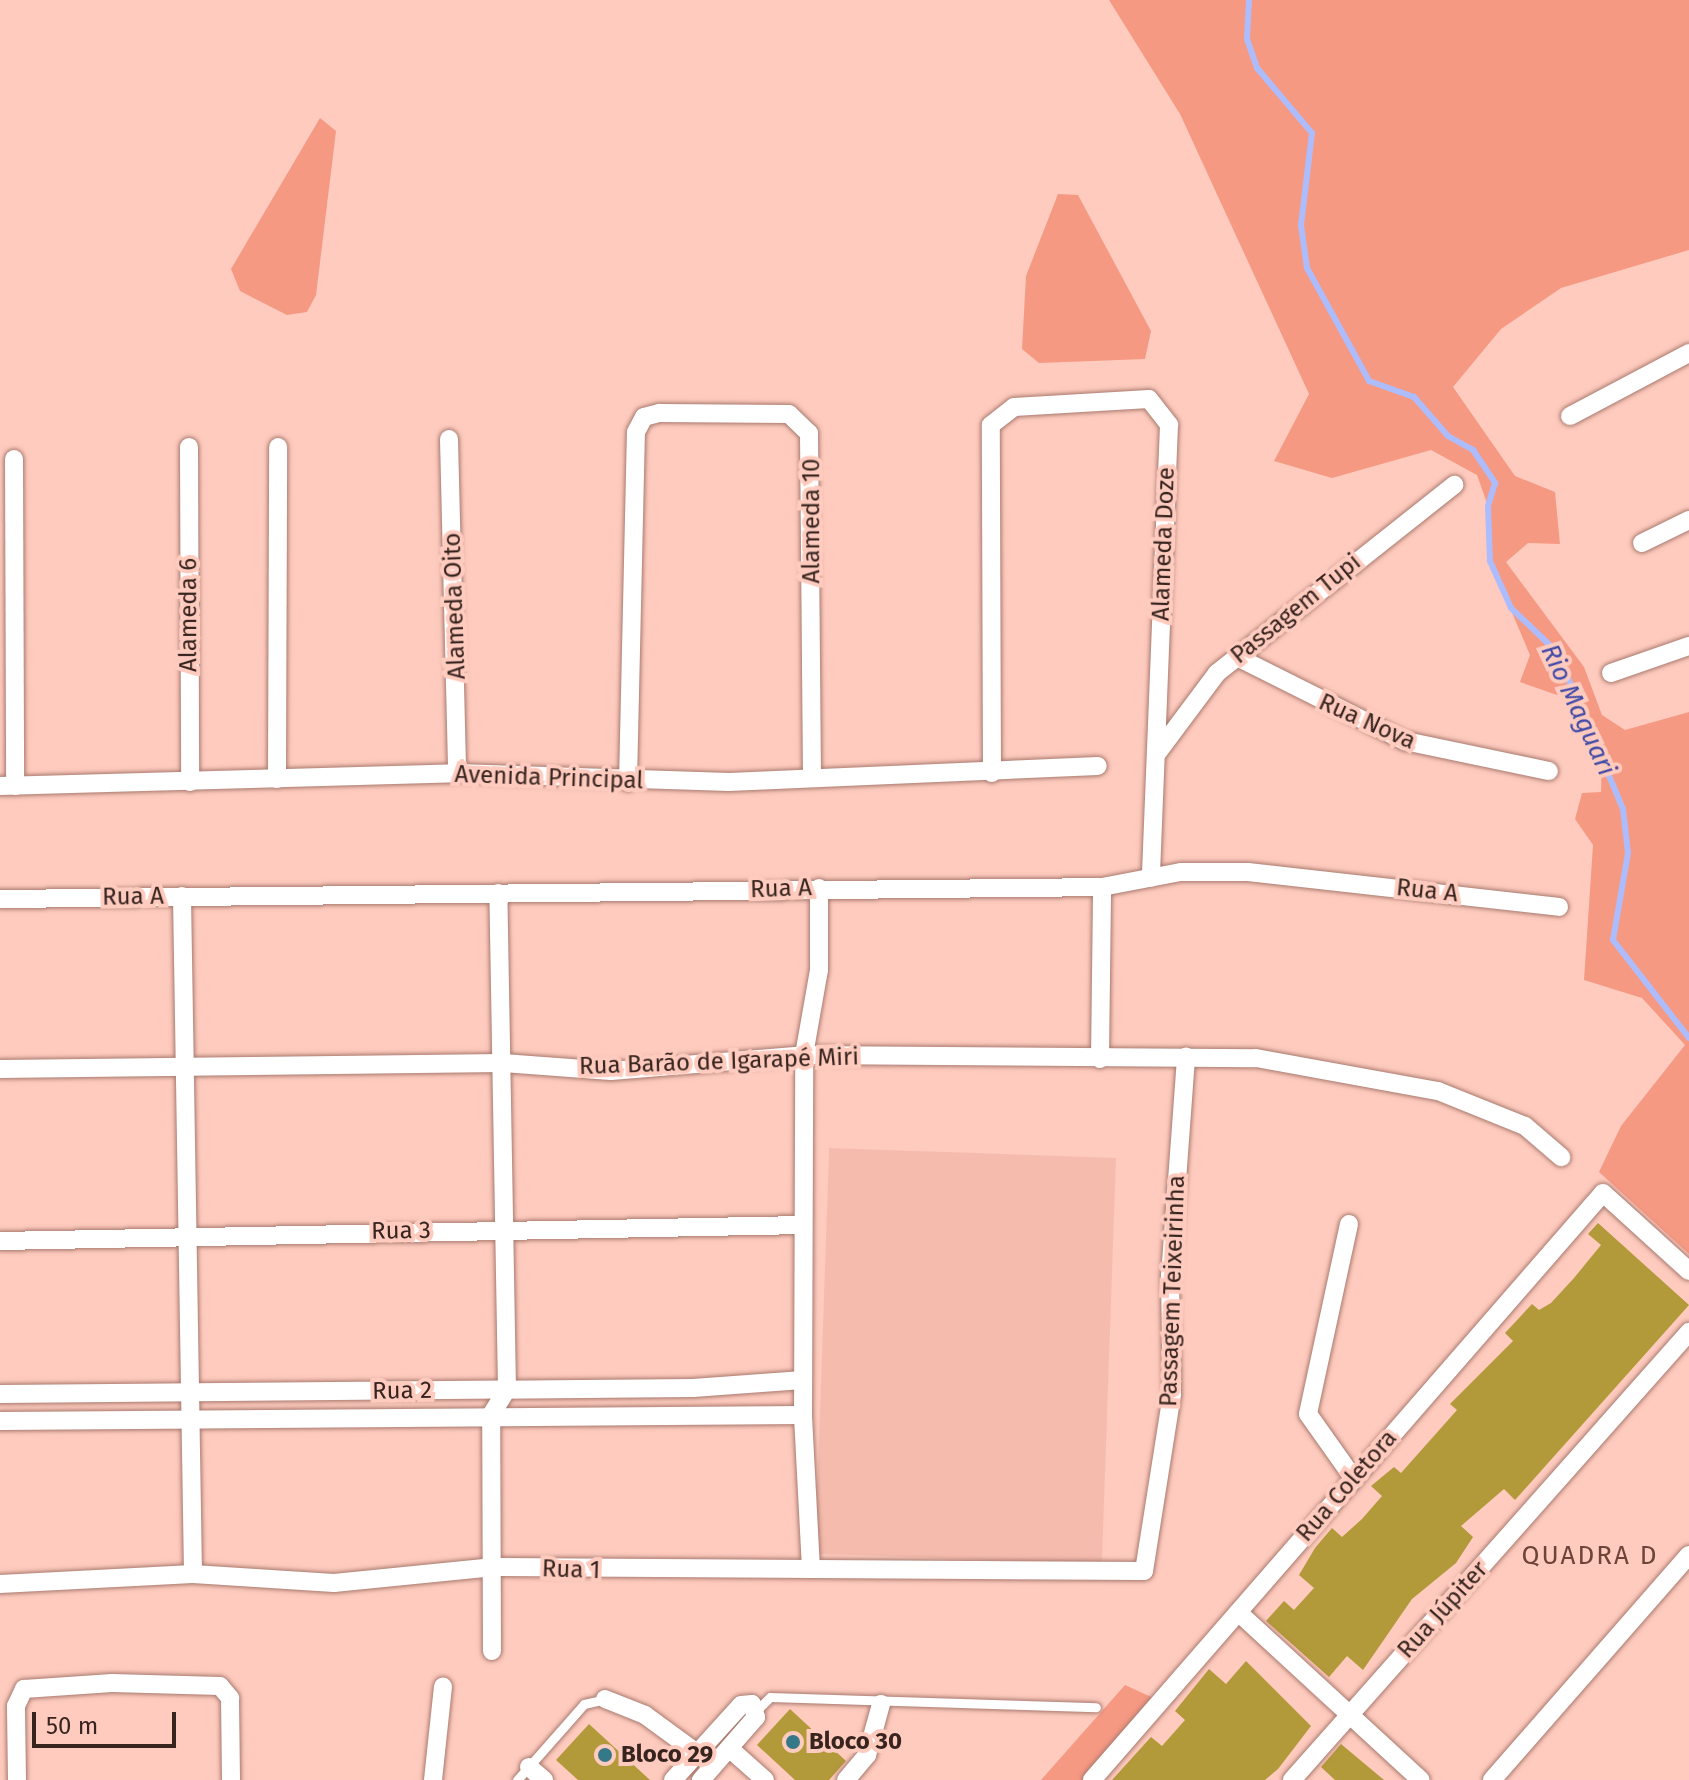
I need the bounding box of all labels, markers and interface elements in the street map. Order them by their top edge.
street label: Alameda 10 [798,459,826,583]
street label: Alameda Doze [1147,467,1181,621]
street label: Alameda Oito [438,532,472,680]
street label: Passagem Tupi [1225,548,1367,670]
street label: Alameda 6 [175,558,203,672]
water label: Rio Maguari [1534,639,1622,781]
street label: Rua Nova [1314,688,1420,756]
street label: Avenida Principal [454,760,644,796]
street label: Rua A [1395,873,1459,909]
street label: Rua A [750,874,812,904]
street label: Rua A [102,882,164,912]
street label: Rua Barão de Igarapé Miri [579,1043,859,1081]
street label: Passagem Teixeirinha [1155,1175,1191,1407]
street label: Rua 3 [371,1216,431,1246]
street label: Rua 2 [372,1376,432,1406]
street label: Rua Coletora [1291,1424,1403,1548]
district label: QUADRA D [1522,1540,1658,1572]
street label: Rua 1 [541,1555,601,1585]
street label: Rua Júpiter [1392,1555,1494,1665]
scale bar [36,1696,180,1746]
text: 50 m [46,1712,98,1740]
place label: Bloco 30 [809,1728,902,1756]
marker: Bloco 30 [784,1733,802,1751]
place label: Bloco 29 [621,1741,713,1769]
marker: Bloco 29 [596,1746,614,1764]

